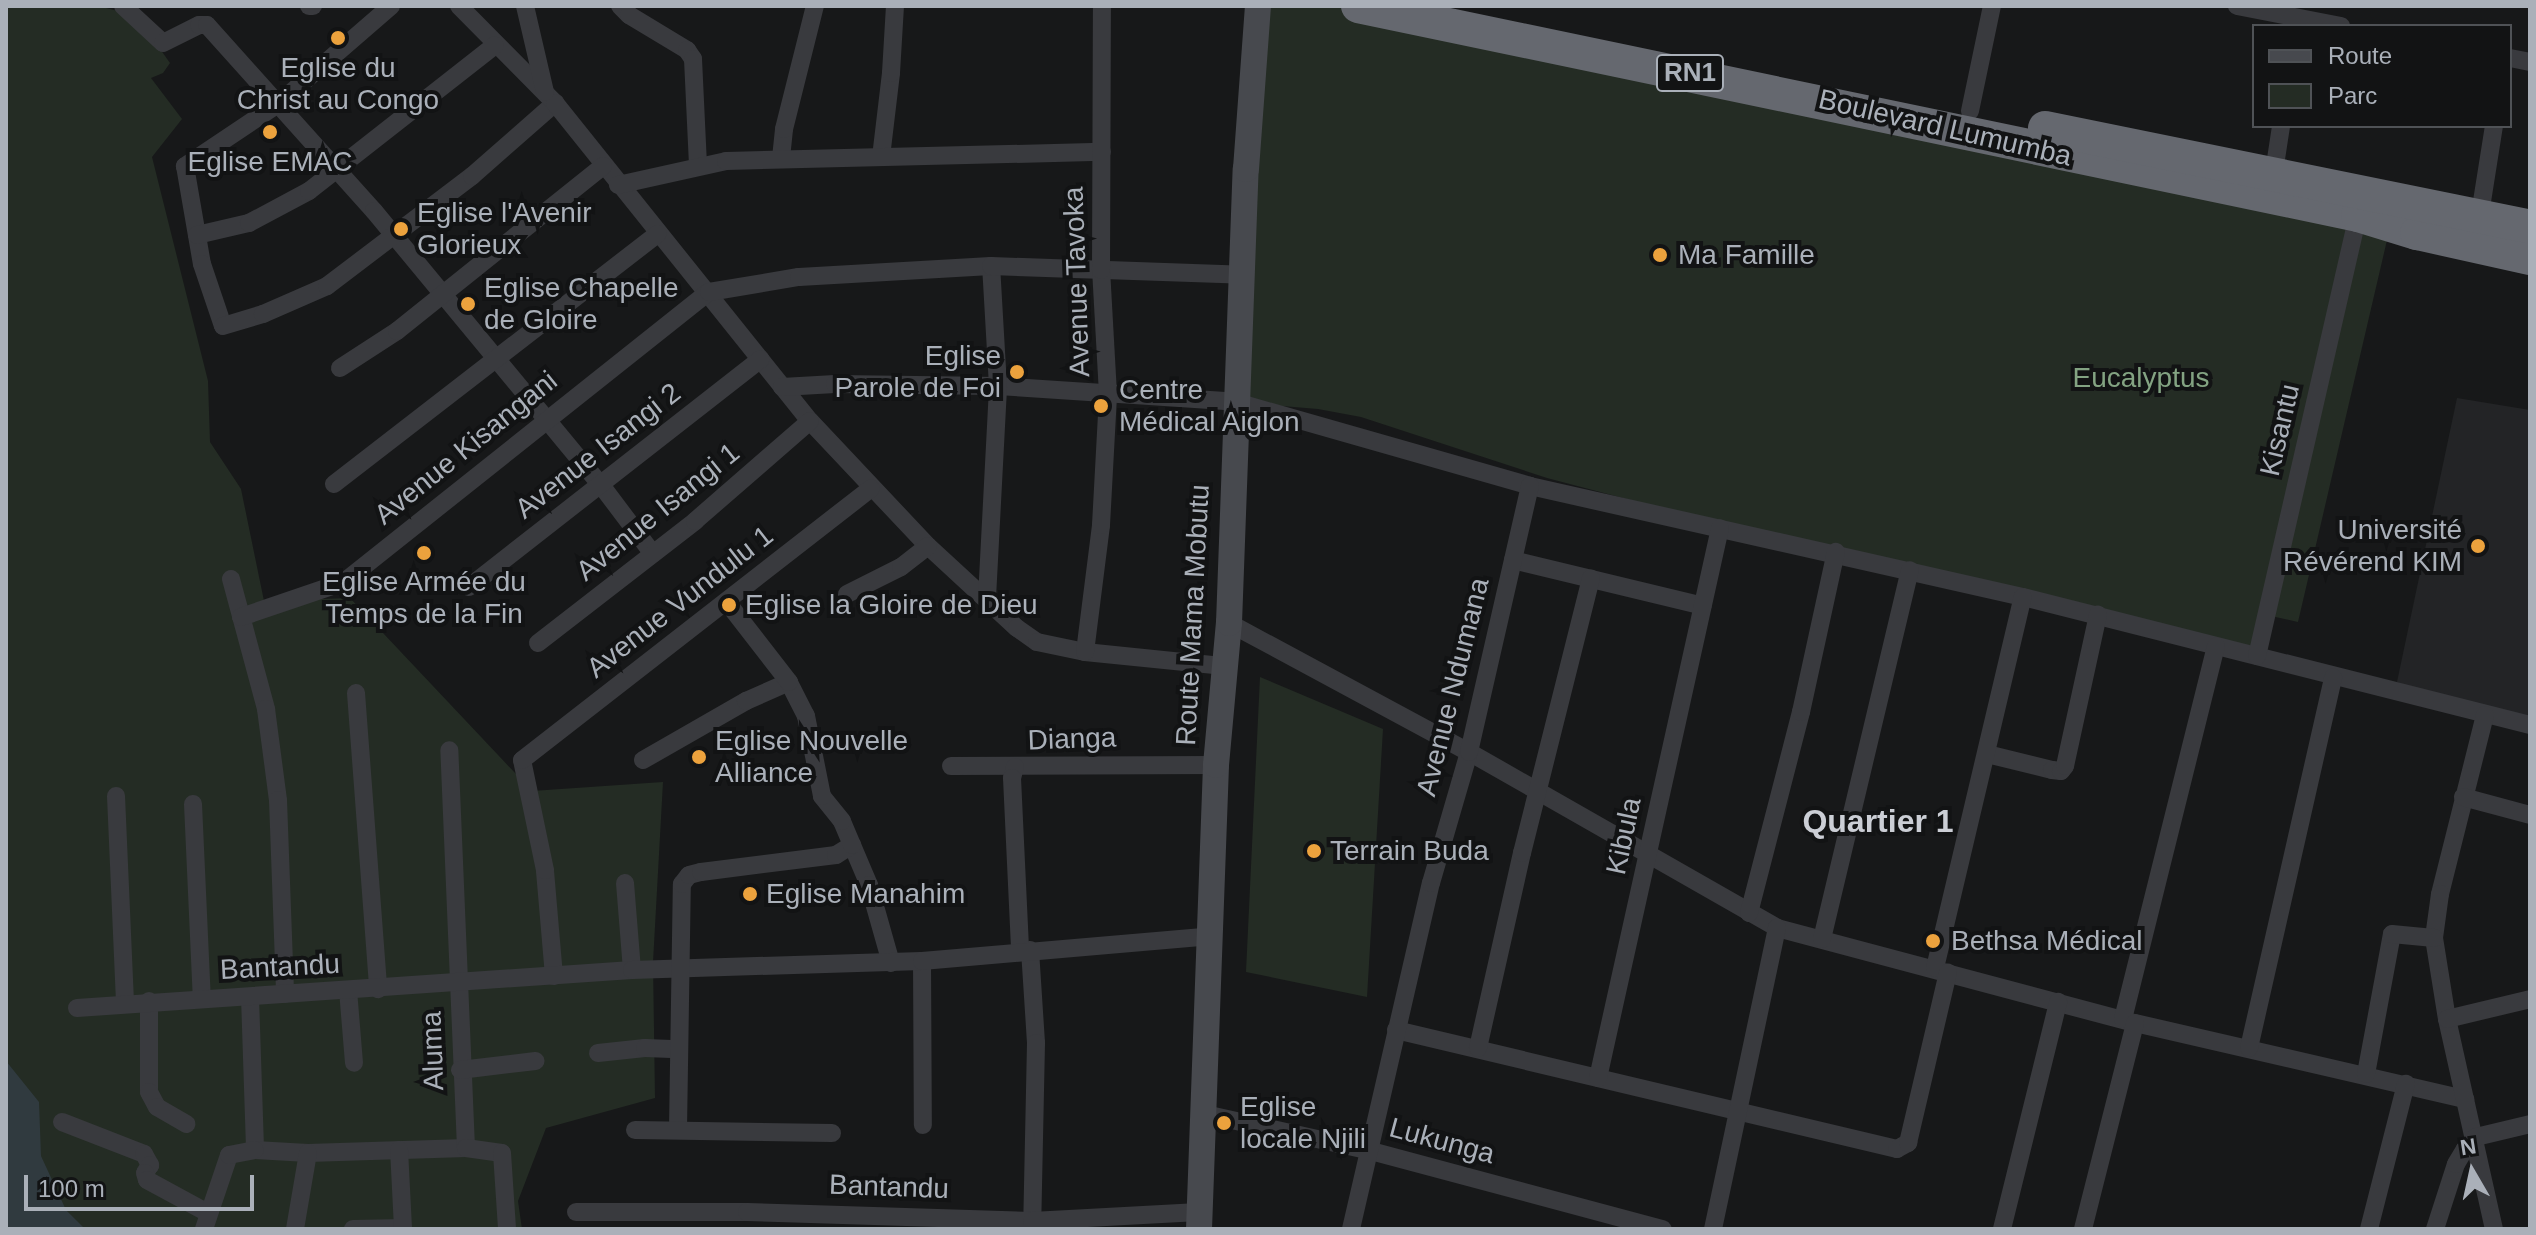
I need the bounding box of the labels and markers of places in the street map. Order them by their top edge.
marker: Eglise du Christ au Congo [329,29,347,47]
place label: Eglise du Christ au Congo [237,51,439,117]
marker: Eglise EMAC [261,123,279,141]
place label: Eglise EMAC [188,145,352,179]
place label: Eglise l'Avenir Glorieux [417,196,591,262]
marker: Eglise l'Avenir Glorieux [392,220,410,238]
place label: Ma Famille [1678,238,1815,272]
marker: Ma Famille [1649,244,1671,266]
place label: Eglise Chapelle de Gloire [484,271,679,337]
marker: Eglise Chapelle de Gloire [459,295,477,313]
place label: Eglise Parole de Foi [834,339,1001,405]
marker: Eglise Parole de Foi [1008,363,1026,381]
place label: Centre Médical Aiglon [1119,373,1301,439]
marker: Centre Médical Aiglon [1090,395,1112,417]
place label: Université Révérend KIM [2283,513,2462,579]
marker: Université Révérend KIM [2469,537,2487,555]
marker: Eglise Armée du Temps de la Fin [415,544,433,562]
place label: Eglise Armée du Temps de la Fin [321,565,527,631]
place label: Eglise la Gloire de Dieu [745,588,1038,622]
marker: Eglise la Gloire de Dieu [720,596,738,614]
place label: Eglise Nouvelle Alliance [715,724,908,790]
marker: Eglise Nouvelle Alliance [690,748,708,766]
place label: Terrain Buda [1330,834,1489,868]
marker: Terrain Buda [1305,842,1323,860]
place label: Eglise Manahim [766,877,965,911]
marker: Eglise Manahim [741,885,759,903]
place label: Bethsa Médical [1951,924,2142,958]
marker: Bethsa Médical [1922,930,1944,952]
place label: Eglise locale Njili [1240,1090,1366,1156]
marker: Eglise locale Njili [1215,1114,1233,1132]

